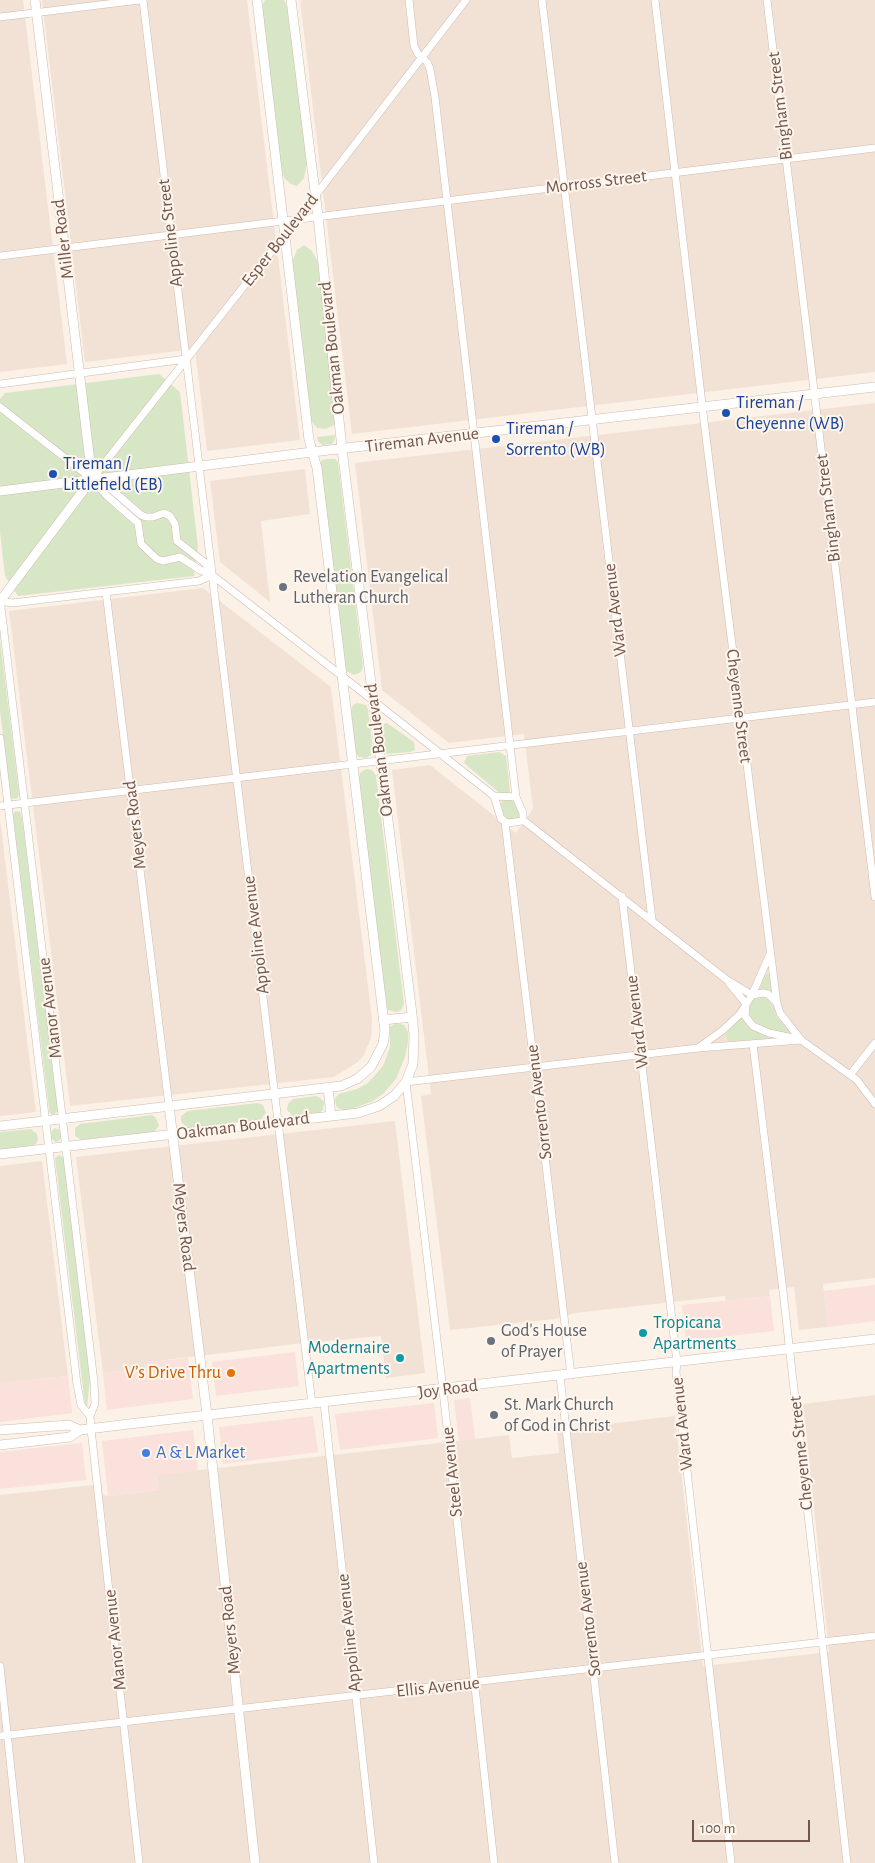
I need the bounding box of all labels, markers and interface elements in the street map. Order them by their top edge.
street label: Bingham Street [763,50,797,162]
street label: Morross Street [544,165,648,199]
street label: Appoline Street [153,178,187,288]
street label: Esper Boulevard [237,189,323,291]
street label: Miller Road [47,198,79,280]
street label: Oakman Boulevard [314,280,350,416]
place label: Tireman / Cheyenne (WB) [736,392,845,434]
marker: Tireman / Cheyenne (WB) [720,407,732,419]
place label: Tireman / Sorrento (WB) [506,418,606,460]
street label: Tireman Avenue [364,422,480,458]
marker: Tireman / Sorrento (WB) [490,433,502,445]
street label: Bingham Street [811,452,845,564]
place label: Tireman / Littlefield (EB) [63,453,163,496]
marker: Tireman / Littlefield (EB) [47,468,59,480]
street label: Ward Avenue [599,562,631,658]
place label: Revelation Evangelical Lutheran Church [293,566,448,608]
marker: Revelation Evangelical Lutheran Church [277,581,289,593]
street label: Cheyenne Street [721,648,757,764]
street label: Oakman Boulevard [360,682,398,818]
street label: Meyers Road [119,779,151,871]
street label: Appoline Avenue [238,875,274,995]
street label: Manor Avenue [33,956,67,1060]
street label: Ward Avenue [621,974,653,1070]
street label: Sorrento Avenue [521,1043,557,1161]
street label: Oakman Boulevard [175,1107,311,1145]
street label: Meyers Road [168,1181,200,1273]
place label: Tropicana Apartments [653,1312,736,1355]
place label: God's House of Prayer [501,1320,587,1362]
marker: Tropicana Apartments [637,1327,649,1339]
marker: God's House of Prayer [485,1335,497,1347]
place label: Modernaire Apartments [307,1337,390,1380]
marker: Modernaire Apartments [394,1352,406,1364]
place label: V’s Drive Thru [125,1362,221,1384]
marker: V’s Drive Thru [225,1367,237,1379]
street label: Joy Road [417,1375,479,1403]
street label: Ward Avenue [666,1376,698,1472]
place label: St. Mark Church of God in Christ [504,1394,614,1436]
street label: Cheyenne Street [784,1395,818,1511]
marker: St. Mark Church of God in Christ [488,1409,500,1421]
street label: Steel Avenue [437,1426,467,1518]
place label: A & L Market [156,1442,245,1464]
marker: A & L Market [140,1447,152,1459]
street label: Sorrento Avenue [570,1560,606,1678]
street label: Appoline Avenue [332,1573,366,1693]
street label: Meyers Road [215,1585,245,1675]
street label: Manor Avenue [99,1588,131,1692]
street label: Ellis Avenue [395,1672,481,1702]
scale bar [695,1810,812,1842]
text: 100 m [700,1821,735,1836]

